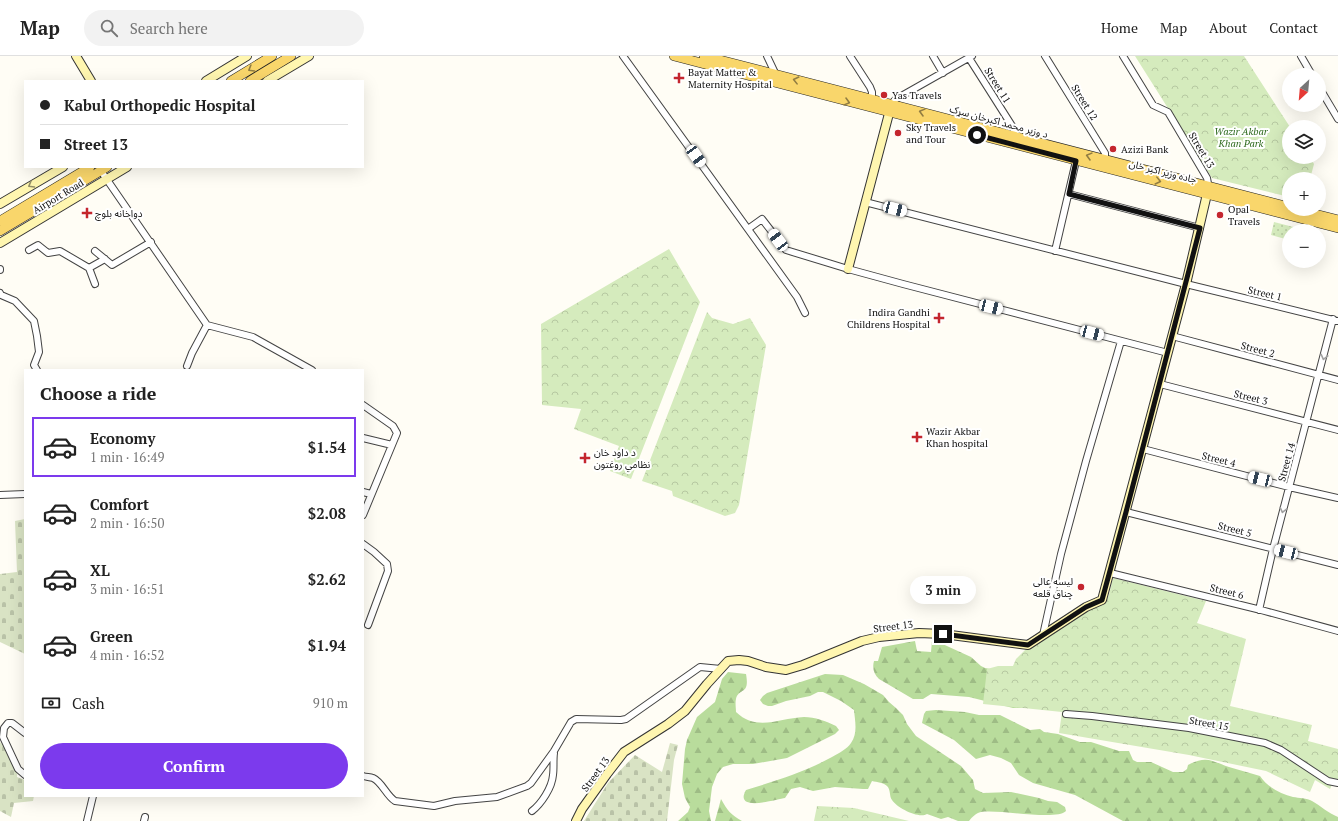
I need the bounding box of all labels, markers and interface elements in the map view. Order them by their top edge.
search box [84,10,364,46]
text: Map [20,15,60,40]
icon: search [98,17,120,39]
text: Search here [130,18,208,38]
text: Home [1101,18,1138,37]
text: Map [1160,18,1187,37]
text: About [1209,18,1247,37]
text: Contact [1269,18,1318,37]
one-way arrow [248,64,255,71]
street label: Street 11 [982,65,1014,106]
place label: Bayat Matter & Maternity Hospital [688,66,772,91]
north arrow [1282,68,1326,112]
map controls [1282,68,1326,268]
marker: Bayat Matter & Maternity Hospital [673,72,685,84]
one-way arrow [793,77,799,85]
street label: Street 12 [1069,82,1101,123]
place label: Yas Travels [892,89,941,102]
marker: Yas Travels [879,90,889,100]
text: Kabul Orthopedic Hospital [64,95,256,115]
one-way arrow [844,97,850,105]
street label: د وزیر محمد اکبرخان سړک [948,102,1050,141]
one-way arrow [919,108,926,117]
button: layers [1282,120,1326,164]
place label: Sky Travels and Tour [906,121,956,146]
park label: Wazir Akbar Khan Park [1214,125,1269,150]
route start [968,126,986,144]
marker: Sky Travels and Tour [893,128,903,138]
street label: Street 13 [1186,130,1217,171]
text: Street 13 [64,134,128,154]
car [684,143,708,169]
place label: Azizi Bank [1121,143,1169,156]
marker: Azizi Bank [1108,144,1118,154]
one-way arrow [1085,152,1092,160]
street label: جاده وزیر اکبر خان [1128,157,1198,186]
button: + [1282,172,1326,216]
street label: Airport Road [30,176,86,217]
one-way arrow [1155,177,1161,185]
one-way arrow [28,181,35,188]
car [882,200,908,218]
place label: Opal Travels [1228,203,1260,228]
place label: دواخانه بلوچ [95,207,143,221]
marker: دواخانه بلوچ [82,208,92,218]
marker: Opal Travels [1215,210,1225,220]
button: − [1282,224,1326,268]
car [766,227,790,253]
street label: Street 1 [1247,283,1283,304]
car [978,298,1004,316]
place label: Indira Gandhi Childrens Hospital [847,306,930,331]
marker: Indira Gandhi Childrens Hospital [933,312,945,324]
car [1079,324,1105,342]
street label: Street 2 [1240,339,1276,360]
one-way arrow [1320,354,1329,361]
text: Choose a ride [40,381,156,405]
street label: Street 3 [1233,387,1269,408]
place label: Wazir Akbar Khan hospital [926,425,988,450]
text: Economy [90,428,155,448]
icon: car [42,429,78,465]
marker: Wazir Akbar Khan hospital [911,431,923,443]
text: $1.54 [308,437,346,457]
street label: Street 14 [1275,441,1298,483]
place label: د داود خان نظامي روغتون [594,446,651,472]
text: 1 min · 16:49 [90,448,164,466]
street label: Street 4 [1201,449,1238,470]
marker: د داود خان نظامي روغتون [579,452,591,464]
car [1247,470,1273,488]
text: Comfort [90,494,149,514]
icon: car [42,495,78,531]
text: $2.08 [308,503,346,523]
one-way arrow [1280,507,1288,513]
text: 2 min · 16:50 [90,514,164,532]
street label: Street 5 [1217,519,1253,540]
car [1273,543,1299,561]
text: XL [90,560,110,580]
icon: car [42,561,78,597]
text: $2.62 [308,569,346,589]
place label: لیسه عالی چناق قلعه [1033,575,1073,600]
callout: 3 min [910,576,976,604]
text: 3 min · 16:51 [90,580,164,598]
text: 3 min [925,581,961,599]
street label: Street 6 [1209,581,1246,602]
marker: لیسه عالی چناق قلعه [1076,582,1086,592]
street label: Street 13 [873,618,914,635]
route end [934,625,952,643]
text: Green [90,626,133,646]
icon: car [42,627,78,663]
text: $1.94 [308,635,346,655]
text: 4 min · 16:52 [90,646,164,664]
icon: cash [40,692,62,714]
text: Cash [72,693,105,713]
text: 910 m [313,694,348,712]
street label: Street 15 [1188,714,1230,733]
button: Confirm [40,743,348,789]
street label: Street 13 [578,754,612,794]

